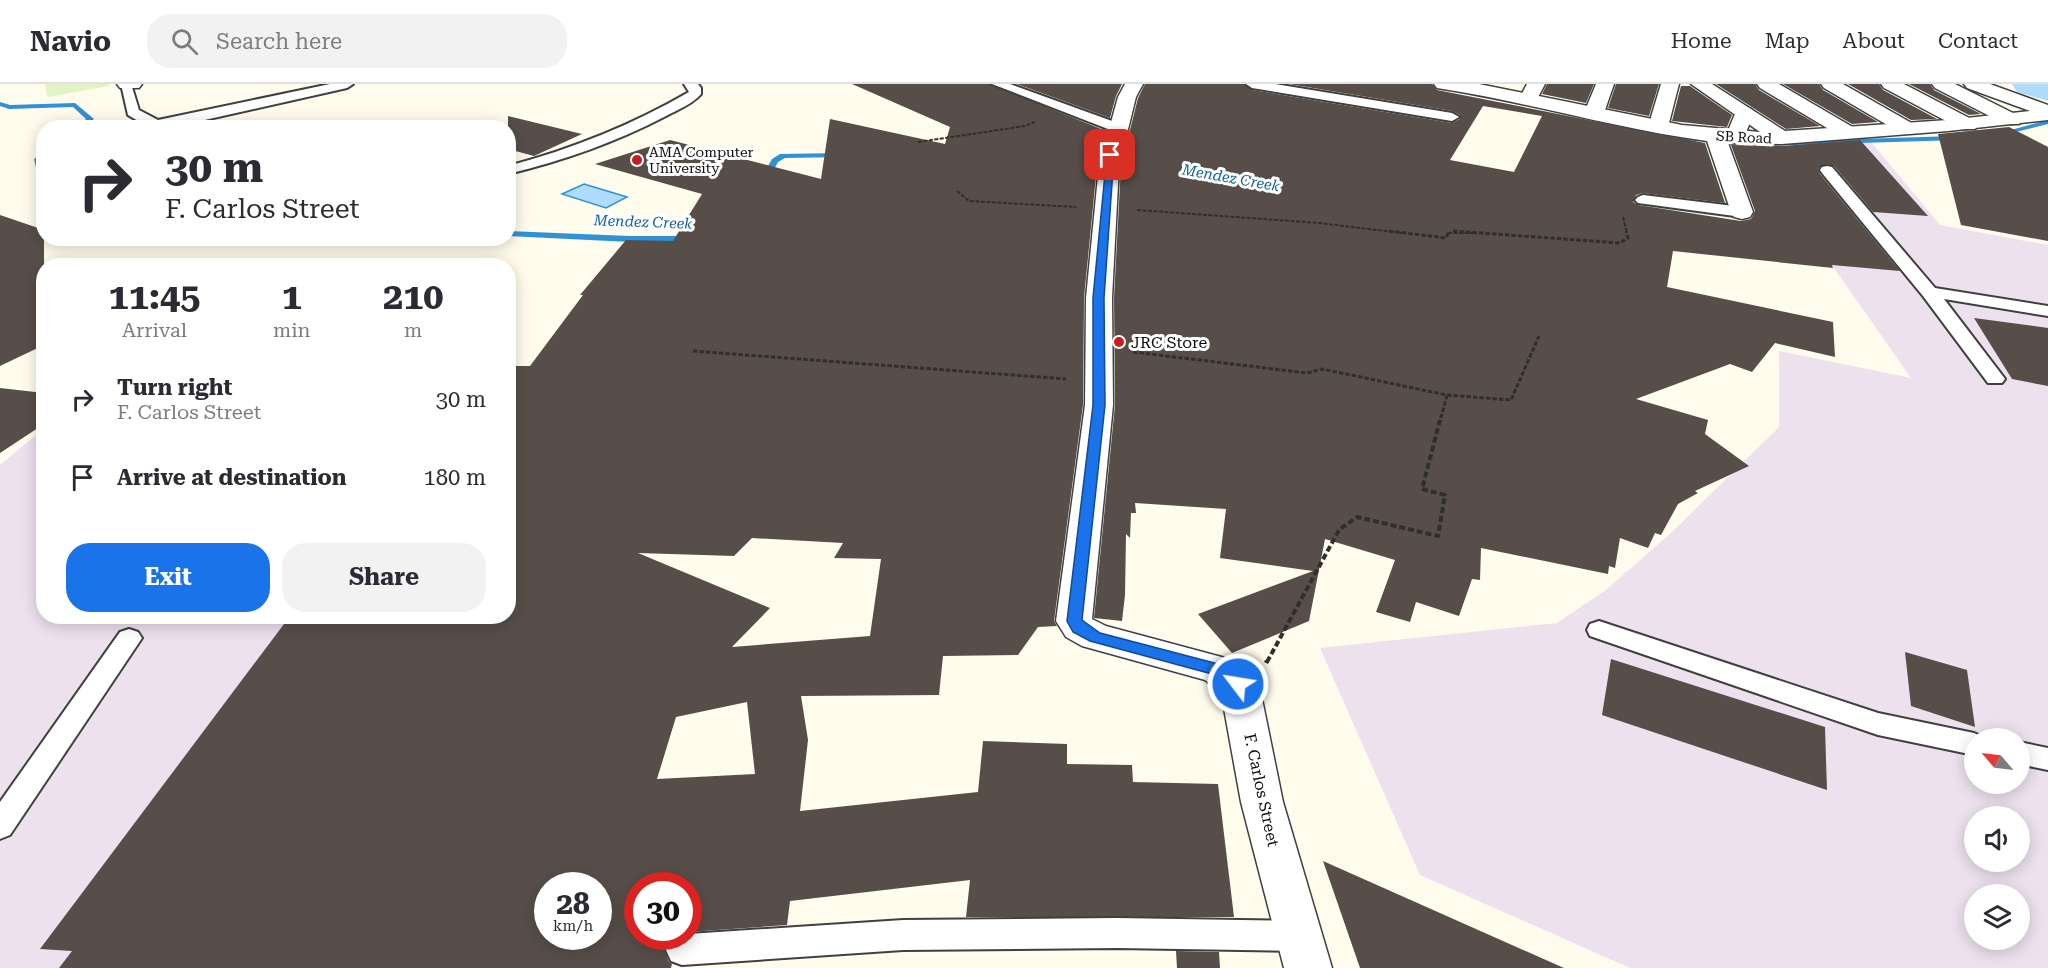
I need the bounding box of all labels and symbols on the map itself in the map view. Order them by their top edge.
street label: SB Road [1716,128,1772,146]
pin [1084,129,1135,180]
place label: AMA Computer University [649,144,754,176]
marker: AMA Computer University [630,153,644,167]
water label: Mendez Creek [1180,160,1282,196]
water label: Mendez Creek [592,211,693,233]
place label: JRC Store [1131,333,1208,352]
marker: JRC Store [1112,335,1126,349]
position arrow [1206,652,1270,716]
north arrow [1964,728,2030,794]
street label: F. Carlos Street [1240,732,1283,849]
speed limit sign: 30 [624,872,702,950]

